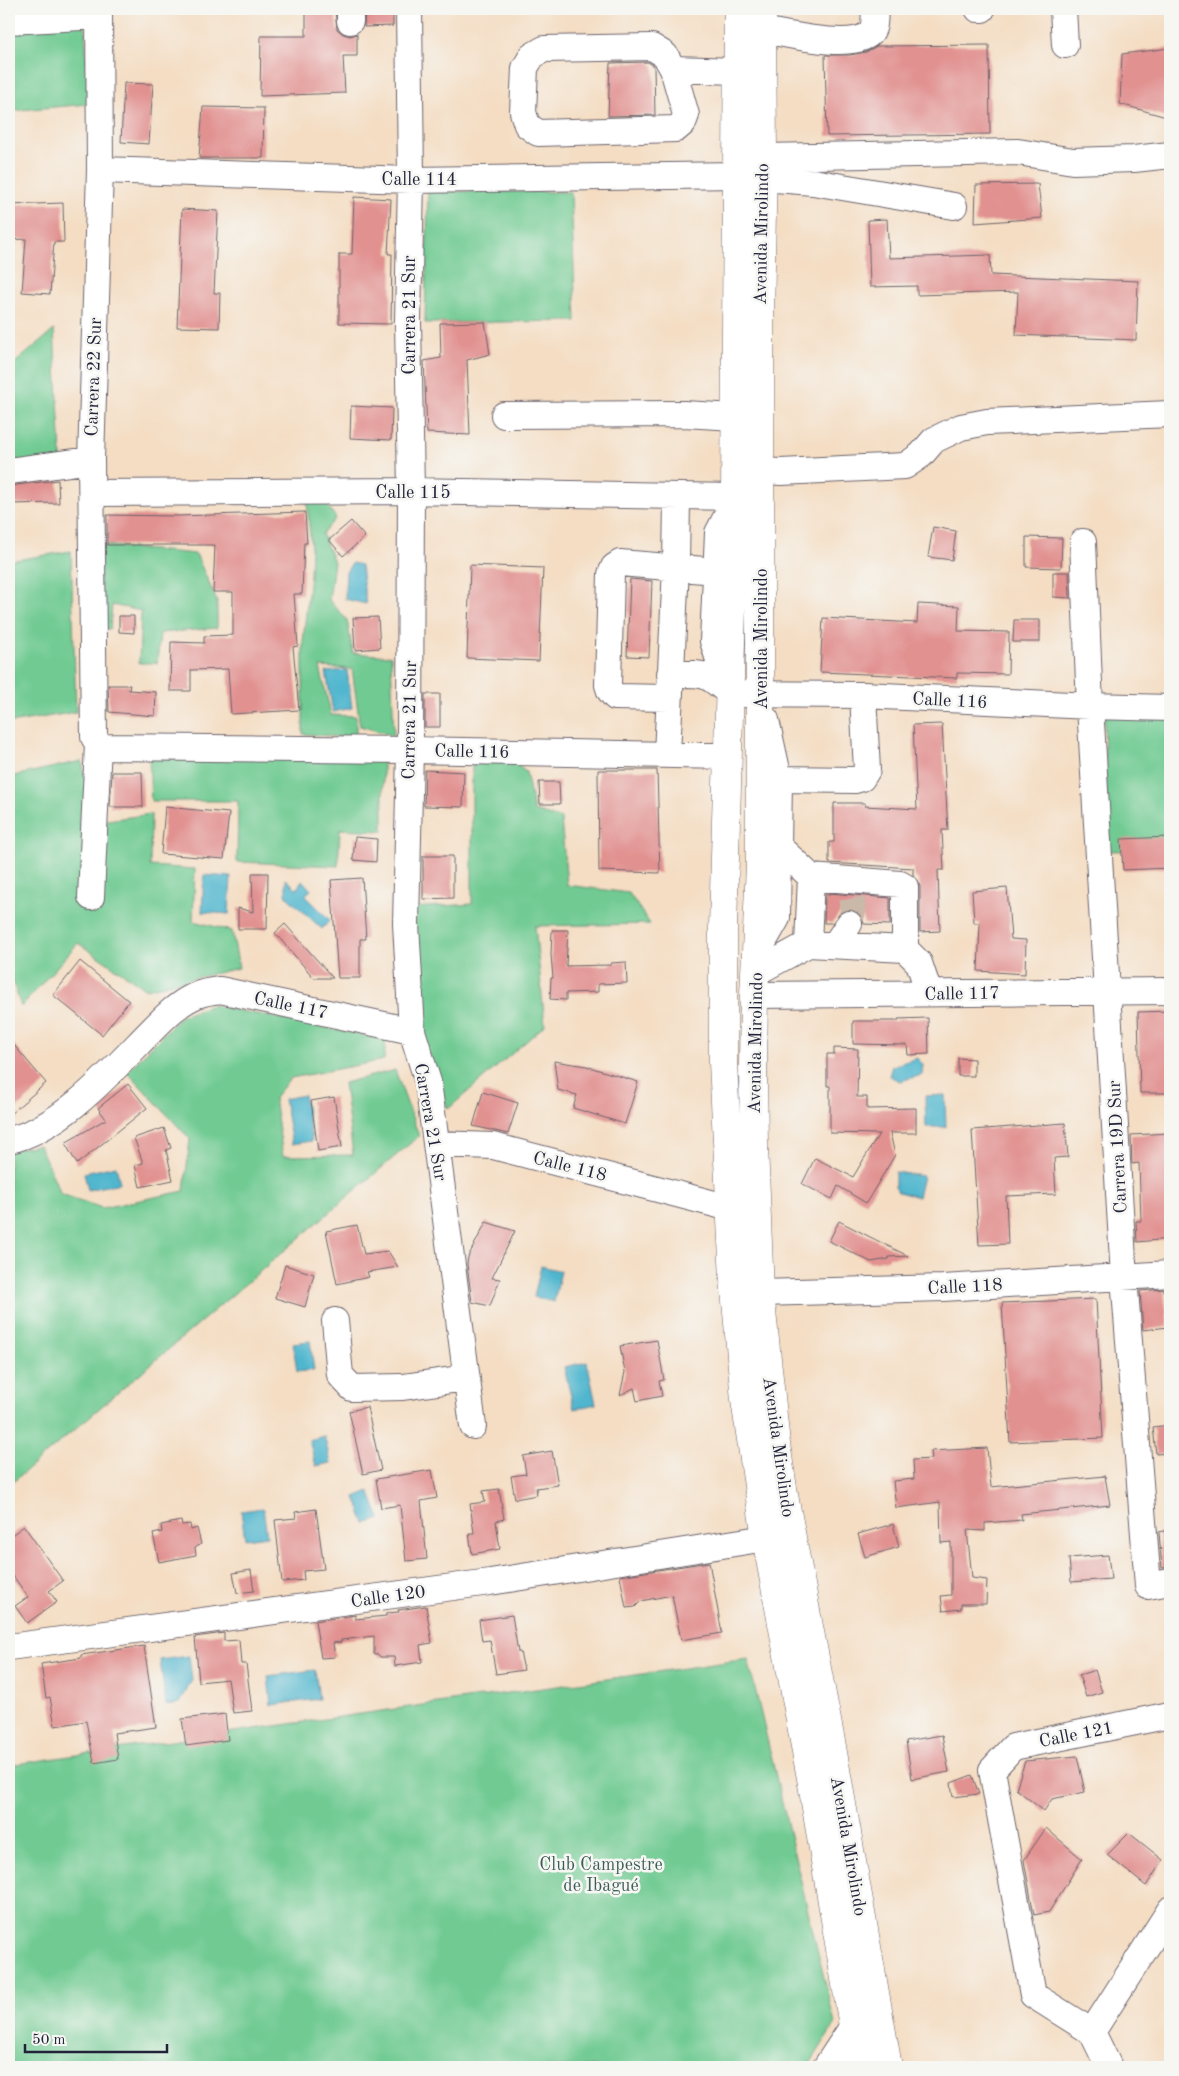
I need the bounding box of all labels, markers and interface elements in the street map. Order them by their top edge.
street label: Avenida Mirolindo [752,163,772,305]
street label: Calle 114 [381,171,457,189]
street label: Carrera 21 Sur [401,255,419,375]
street label: Carrera 22 Sur [83,316,105,437]
street label: Calle 115 [375,484,451,502]
street label: Avenida Mirolindo [753,568,771,710]
street label: Carrera 21 Sur [400,660,420,780]
street label: Calle 116 [912,690,988,712]
street label: Calle 116 [434,742,510,762]
street label: Avenida Mirolindo [746,972,766,1114]
street label: Calle 117 [924,984,1000,1004]
street label: Calle 117 [252,989,329,1023]
street label: Carrera 21 Sur [411,1062,449,1183]
street label: Carrera 19D Sur [1105,1079,1130,1214]
street label: Calle 118 [531,1149,608,1185]
street label: Calle 118 [927,1276,1003,1298]
street label: Avenida Mirolindo [759,1376,797,1519]
street label: Calle 120 [350,1583,427,1611]
street label: Calle 121 [1038,1719,1115,1751]
street label: Avenida Mirolindo [827,1775,869,1917]
park label: Club Campestre de Ibagué [539,1856,663,1895]
scale bar [25,2021,168,2053]
text: 50 m [32,2033,66,2048]

